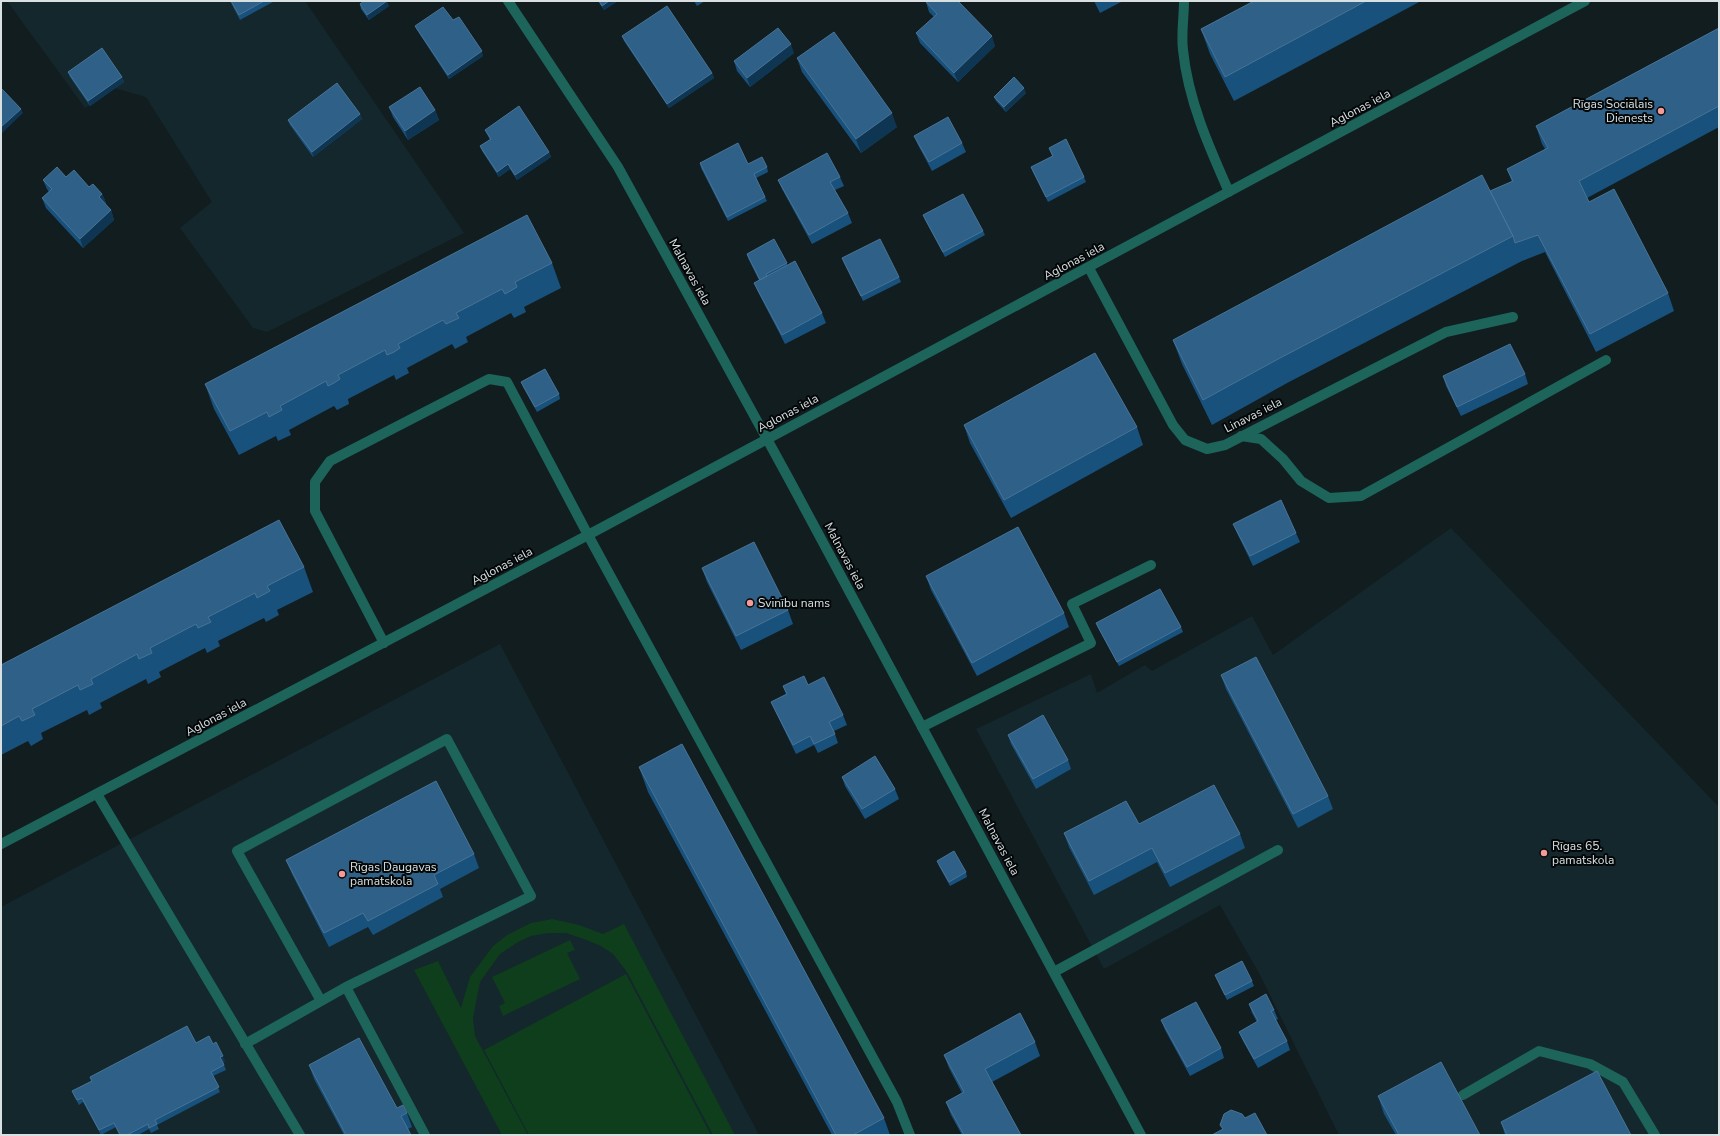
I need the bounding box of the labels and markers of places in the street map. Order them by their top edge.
place label: Rīgas Sociālais Dienests [1573,96,1653,126]
marker: Rīgas Sociālais Dienests [1656,106,1666,116]
place label: Svinību nams [758,595,830,611]
marker: Svinību nams [745,598,755,608]
place label: Rīgas 65. pamatskola [1552,838,1614,868]
marker: Rīgas 65. pamatskola [1539,848,1549,858]
place label: Rīgas Daugavas pamatskola [350,859,437,889]
marker: Rīgas Daugavas pamatskola [337,869,347,879]

